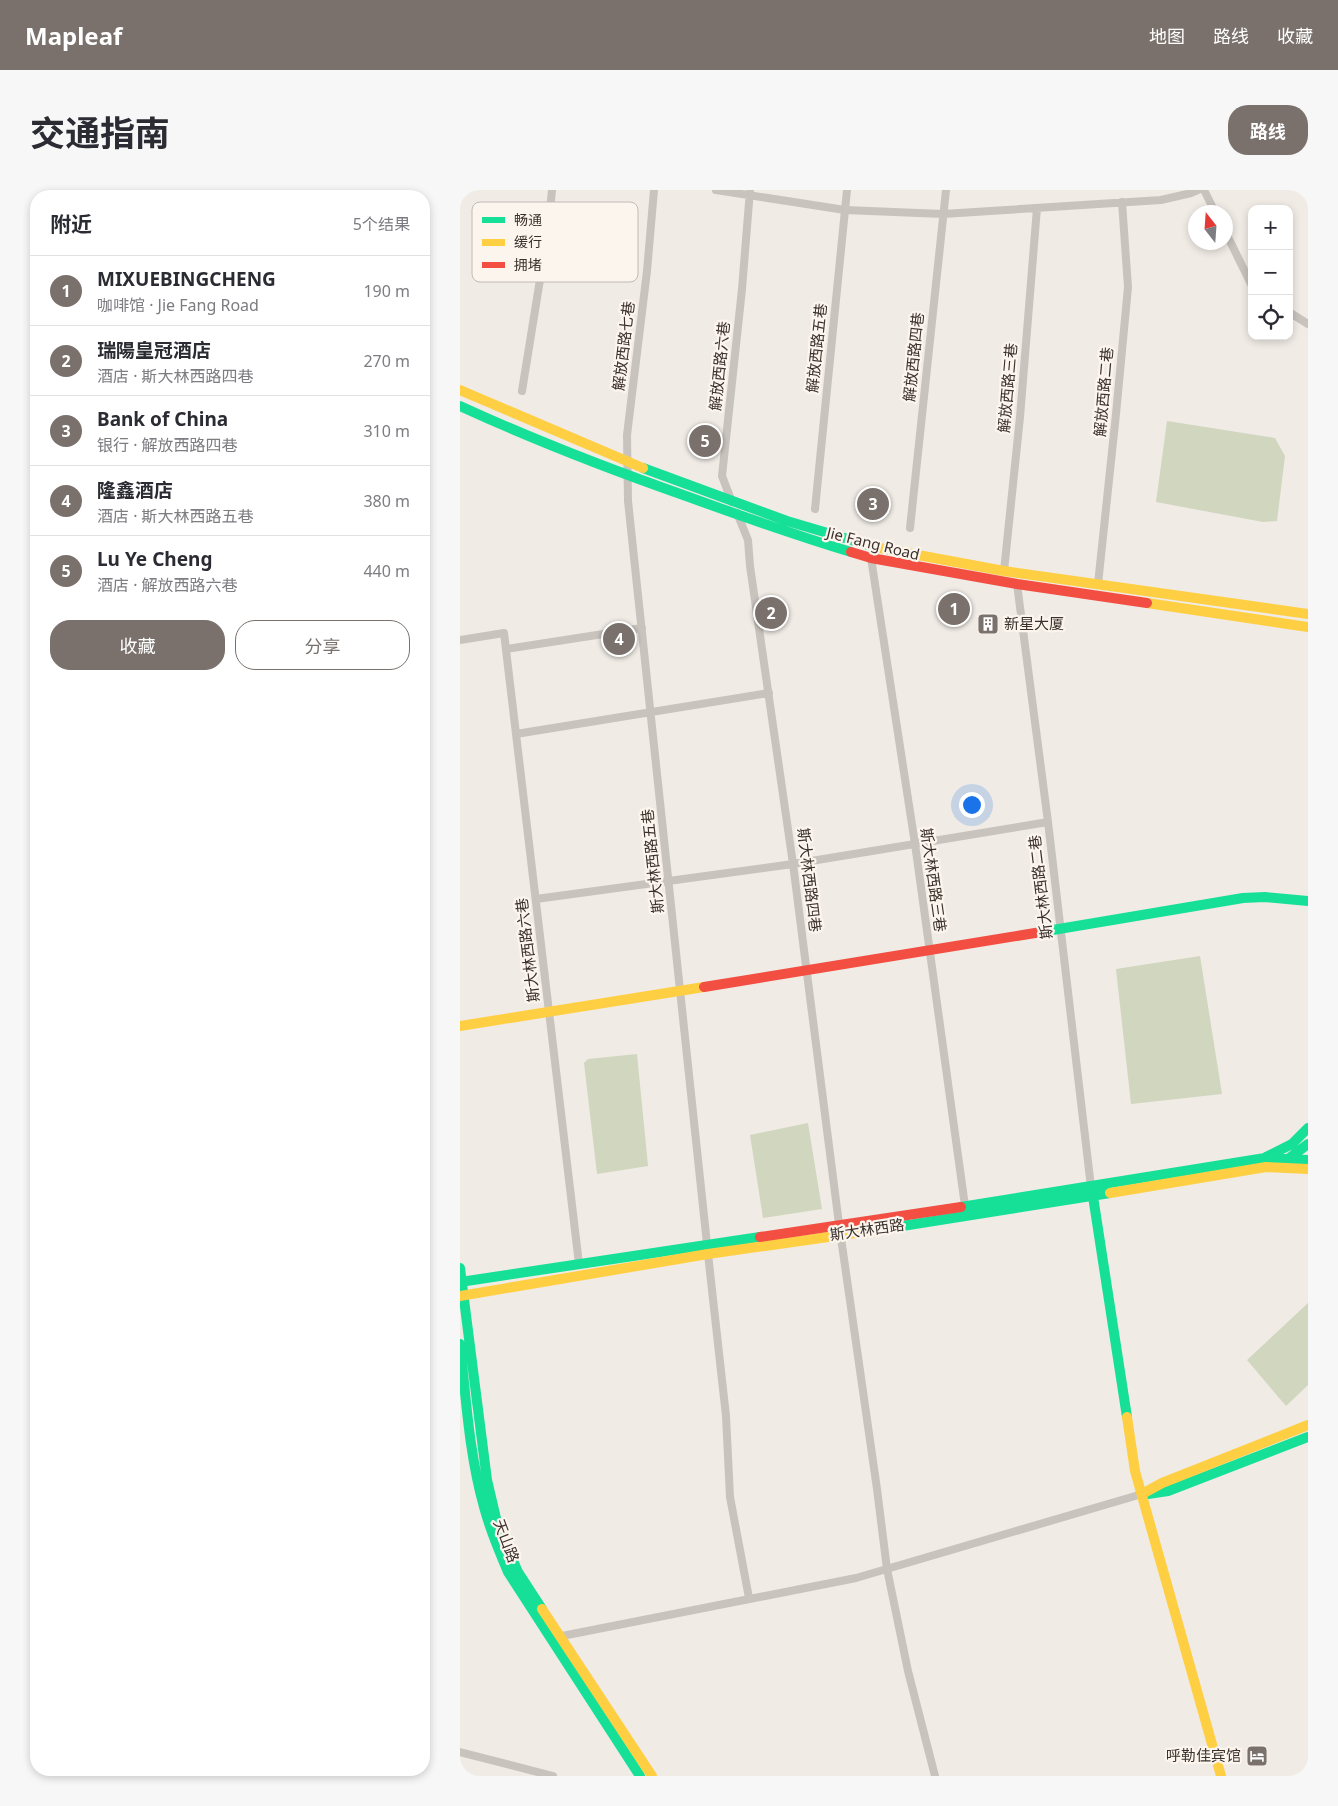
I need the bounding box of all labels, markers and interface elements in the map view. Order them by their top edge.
text: Mapleaf [25,19,122,52]
text: 地图 [1149,24,1185,48]
text: 路线 [1213,24,1249,48]
text: 收藏 [1277,24,1313,48]
button: 路线 [1228,105,1308,155]
text: 交通指南 [30,109,170,156]
legend [472,202,638,282]
north arrow [1188,205,1233,250]
map controls [1248,205,1293,340]
button: + [1248,205,1293,250]
text: 附近 [50,210,92,238]
text: 畅通 [514,210,542,229]
text: 5个结果 [353,213,410,235]
text: 缓行 [514,232,542,251]
button: − [1248,250,1293,295]
text: 拥堵 [514,255,542,274]
text: MIXUEBINGCHENG [97,266,276,292]
text: 1 [61,280,71,302]
text: 190 m [363,280,410,302]
text: 咖啡馆 · Jie Fang Road [97,294,259,316]
button: locate [1248,295,1293,340]
street label: 解放西路七巷 [608,300,638,392]
street label: 解放西路五巷 [801,302,831,394]
street label: 解放西路四巷 [898,311,928,403]
street label: 解放西路六巷 [704,320,734,412]
text: 瑞陽皇冠酒店 [97,337,211,363]
street label: 解放西路三巷 [993,342,1021,434]
street label: 解放西路二巷 [1089,346,1117,438]
text: 2 [61,350,71,372]
text: 270 m [363,350,410,372]
text: 酒店 · 斯大林西路四巷 [97,365,254,387]
text: Bank of China [97,406,228,432]
text: 3 [61,420,71,442]
text: 310 m [363,420,410,442]
pin: 5 [689,422,721,460]
text: 银行 · 解放西路四巷 [97,434,238,456]
text: 隆鑫酒店 [97,477,173,503]
pin: 3 [857,485,889,523]
text: 4 [61,490,71,512]
text: 380 m [363,490,410,512]
text: 酒店 · 斯大林西路五巷 [97,505,254,527]
street label: Jie Fang Road [823,521,922,564]
text: Lu Ye Cheng [97,546,212,572]
text: 5 [61,560,71,582]
text: 440 m [363,560,410,582]
text: 酒店 · 解放西路六巷 [97,574,238,596]
pin: 1 [938,590,970,628]
pin: 2 [755,594,787,632]
building icon: 新星大厦 [976,612,1000,636]
place label: 新星大厦 [1004,613,1064,633]
button: 收藏 [50,620,225,670]
button: 分享 [235,620,410,670]
pin: 4 [603,620,635,658]
your location [959,792,985,818]
street label: 斯大林西路五巷 [637,808,667,914]
street label: 斯大林西路三巷 [917,826,951,933]
street label: 斯大林西路四巷 [794,827,826,933]
street label: 斯大林西路二巷 [1024,834,1056,940]
street label: 斯大林西路六巷 [511,897,543,1003]
street label: 斯大林西路 [828,1214,905,1244]
street label: 天山路 [490,1516,524,1565]
hotel icon: 呼勒佳宾馆 [1245,1744,1269,1768]
place label: 呼勒佳宾馆 [1166,1745,1241,1765]

